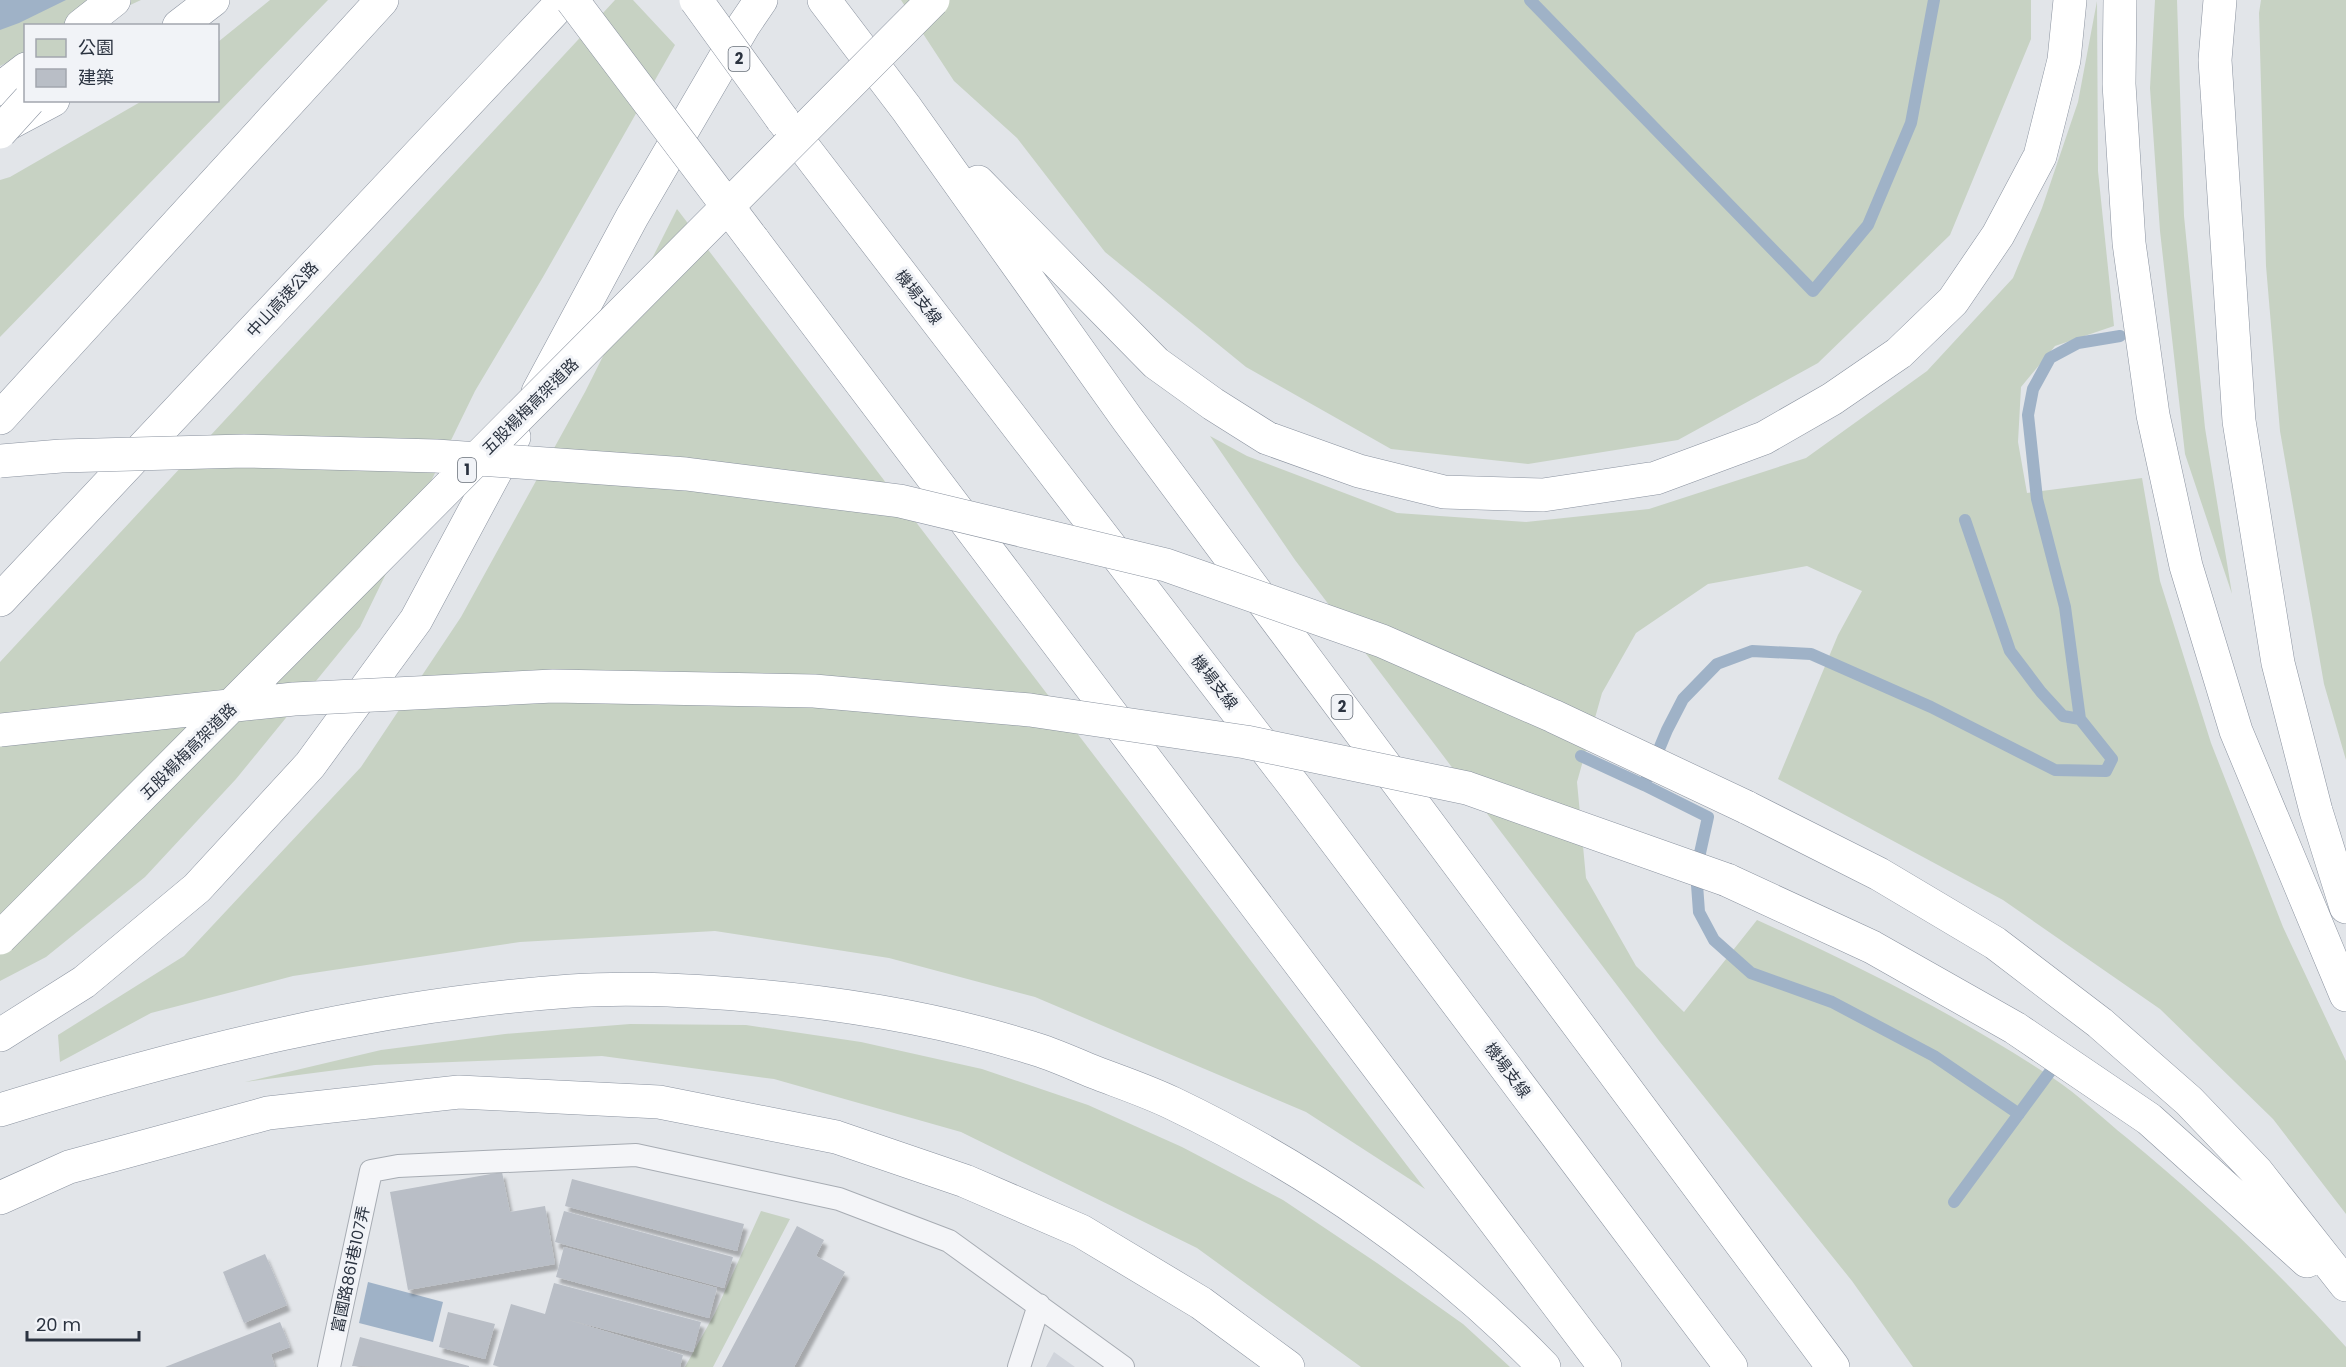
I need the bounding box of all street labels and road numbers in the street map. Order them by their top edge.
road number: 2 [728,47,750,71]
street label: 中山高速公路 [241,256,324,342]
street label: 機場支線 [890,265,947,330]
street label: 五股楊梅高架道路 [477,353,584,460]
road number: 1 [458,458,476,482]
street label: 機場支線 [1186,650,1243,715]
road number: 2 [1332,695,1352,719]
street label: 五股楊梅高架道路 [135,698,242,805]
street label: 機場支線 [1479,1038,1536,1103]
street label: 富國路861巷107弄 [326,1203,375,1335]

